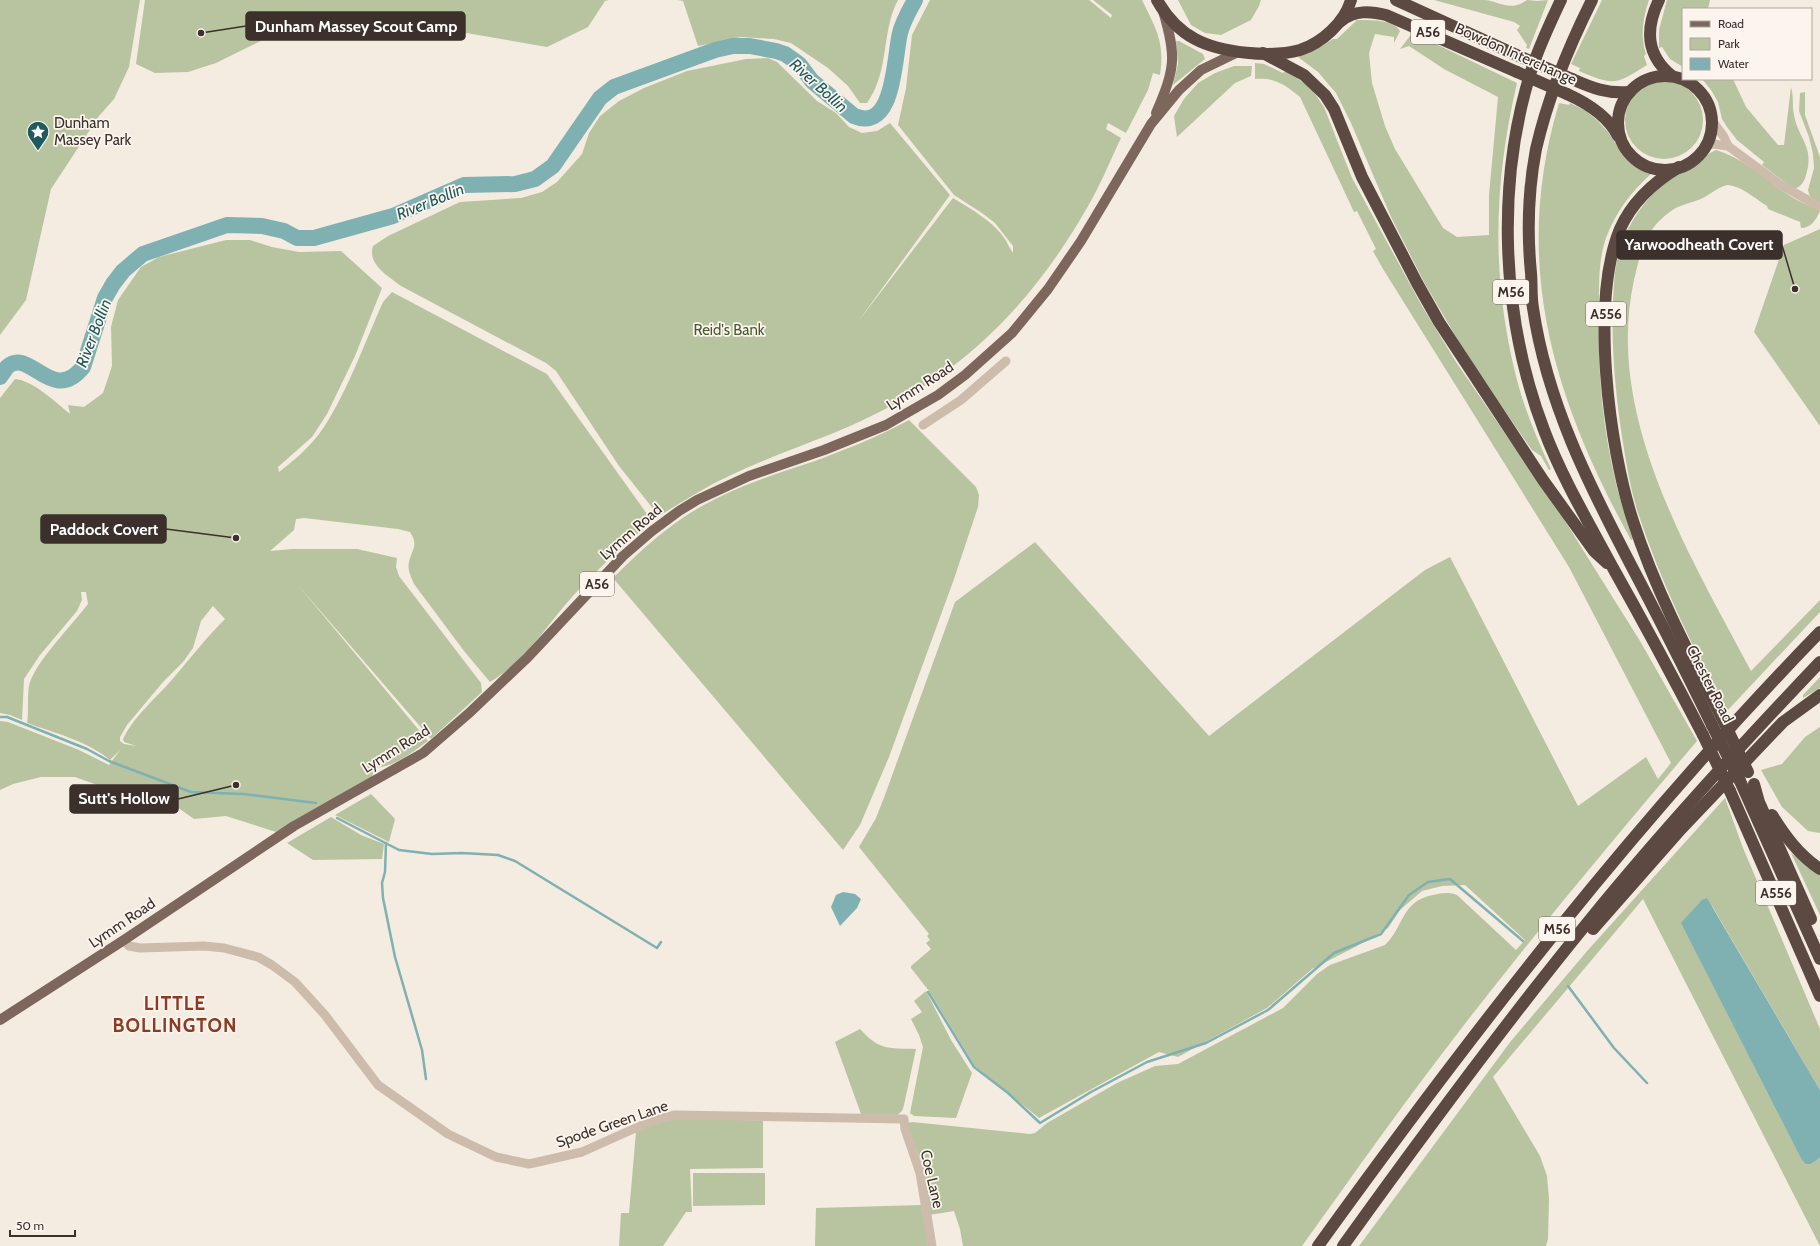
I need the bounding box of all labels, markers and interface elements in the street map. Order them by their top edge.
legend [1682,8,1812,80]
callout: Dunham Massey Scout Camp [246,12,465,40]
text: Road [1718,16,1744,31]
text: Dunham Massey Scout Camp [255,17,457,36]
street label: Bowdon Interchange [1452,19,1580,89]
road number: A56 [1411,20,1445,44]
text: Park [1718,36,1740,51]
water label: River Bollin [786,54,851,116]
text: Water [1718,56,1749,71]
place label: Dunham Massey Park [54,114,132,149]
place icon: Dunham Massey Park [25,119,51,152]
water label: River Bollin [394,179,467,224]
callout: Yarwoodheath Covert [1617,231,1782,259]
text: Yarwoodheath Covert [1623,235,1774,254]
road number: M56 [1493,280,1529,304]
water label: River Bollin [72,297,115,370]
road number: A556 [1586,302,1626,326]
park label: Reid's Bank [693,321,765,339]
street label: Lymm Road [883,358,957,414]
street label: Lymm Road [596,500,666,564]
callout: Paddock Covert [41,515,166,543]
text: Paddock Covert [50,520,159,539]
road number: A56 [580,572,614,596]
street label: Chester Road [1683,642,1737,726]
street label: Lymm Road [359,721,433,777]
callout: Sutt's Hollow [70,785,178,813]
text: Sutt's Hollow [78,789,170,808]
road number: A556 [1756,881,1796,905]
street label: Lymm Road [85,894,159,952]
road number: M56 [1539,917,1575,941]
district label: LITTLE BOLLINGTON [113,992,237,1037]
street label: Spode Green Lane [554,1096,671,1152]
street label: Coe Lane [917,1148,947,1210]
scale bar [10,1212,75,1238]
text: 50 m [16,1218,44,1233]

